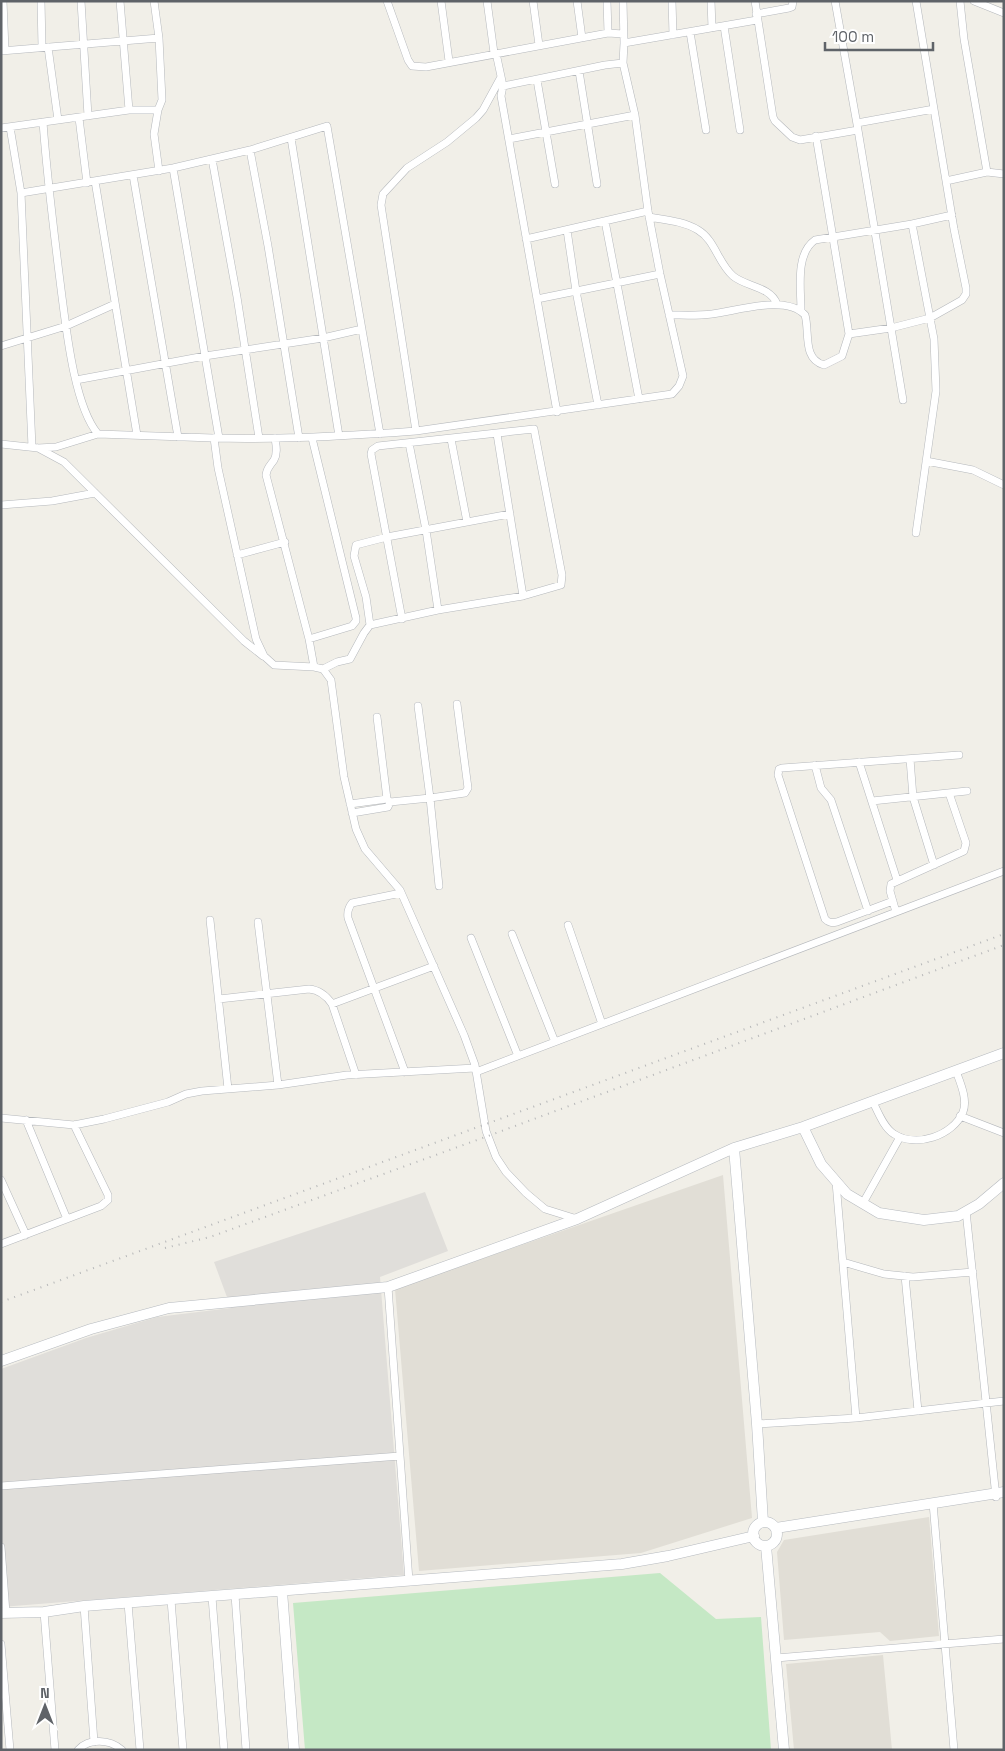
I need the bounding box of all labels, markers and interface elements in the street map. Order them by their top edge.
scale bar [825,20,932,52]
text: 100 m [832,27,874,46]
north arrow [20,1681,70,1731]
text: N [40,1684,50,1702]

